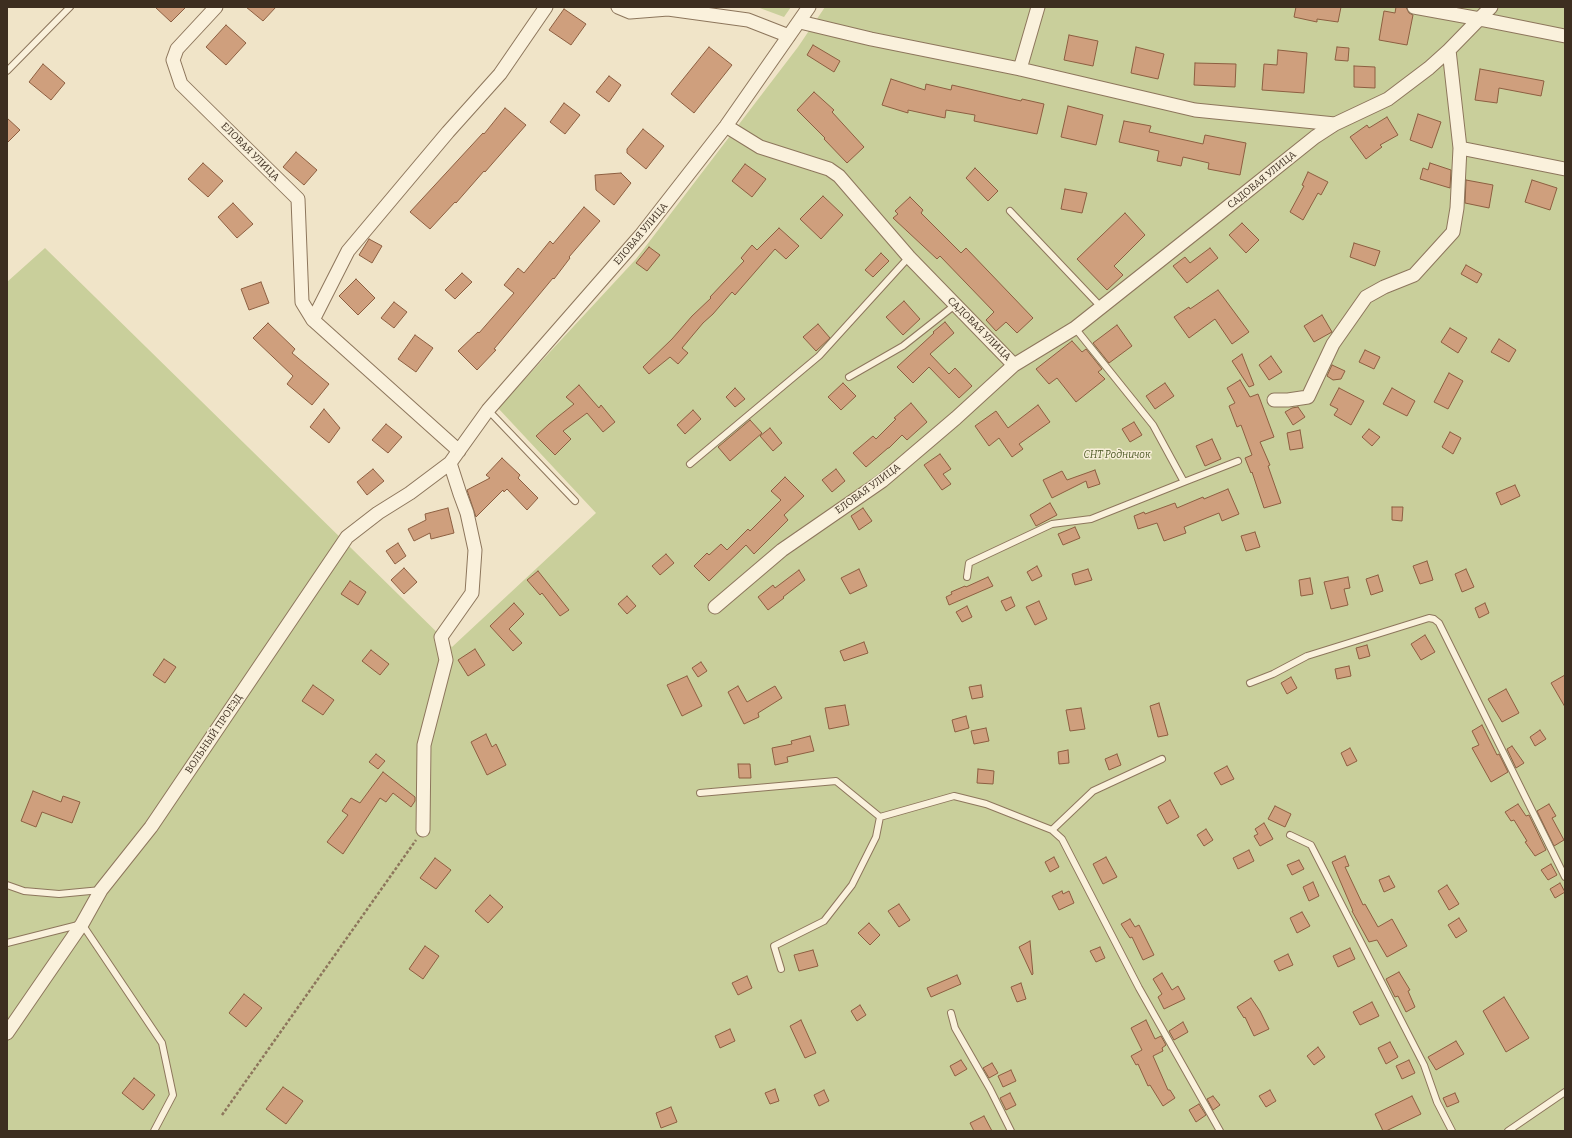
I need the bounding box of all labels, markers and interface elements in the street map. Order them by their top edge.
street label: ЕЛОВАЯ УЛИЦА [218,120,282,184]
street label: САДОВАЯ УЛИЦА [1225,149,1299,211]
street label: ЕЛОВАЯ УЛИЦА [611,200,671,268]
street label: САДОВАЯ УЛИЦА [945,295,1013,363]
park label: СНТ Родничок [1084,449,1150,461]
street label: ЕЛОВАЯ УЛИЦА [833,461,903,517]
street label: ВОЛЬНЫЙ ПРОЕЗД [183,692,245,776]

